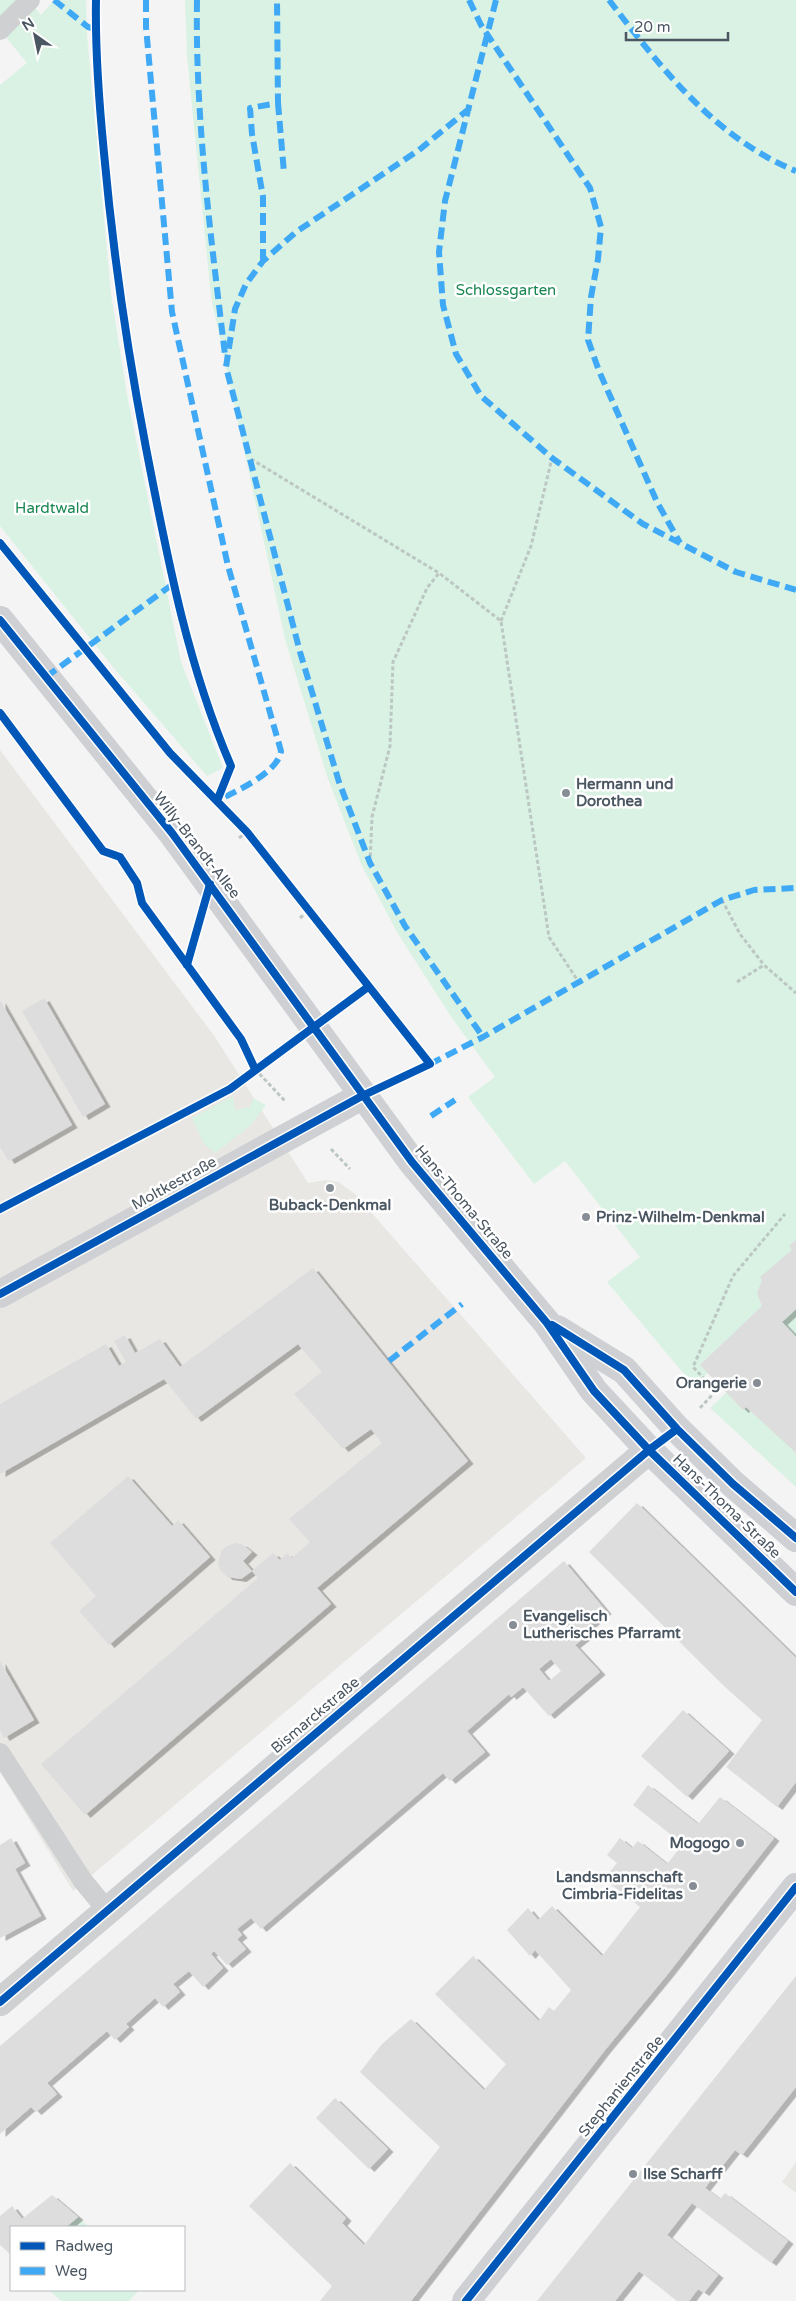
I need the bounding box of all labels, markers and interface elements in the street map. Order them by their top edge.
north arrow [10,10,60,60]
scale bar [626,10,728,42]
text: N [19,14,38,35]
text: 20 m [634,18,671,36]
park label: Schlossgarten [456,281,556,299]
park label: Hardtwald [15,499,89,517]
place label: Hermann und Dorothea [576,775,673,810]
marker: Hermann und Dorothea [560,787,572,799]
street label: Willy-Brandt-Allee [150,788,244,902]
street label: Hans-Thoma-Straße [411,1141,517,1263]
street label: Moltkestraße [129,1152,219,1214]
marker: Buback-Denkmal [324,1182,336,1194]
place label: Buback-Denkmal [269,1196,391,1214]
place label: Prinz-Wilhelm-Denkmal [596,1208,765,1226]
marker: Prinz-Wilhelm-Denkmal [580,1211,592,1223]
place label: Orangerie [676,1374,748,1393]
marker: Orangerie [751,1377,763,1389]
street label: Hans-Thoma-Straße [669,1450,785,1562]
place label: Evangelisch Lutherisches Pfarramt [523,1607,681,1642]
marker: Evangelisch Lutherisches Pfarramt [507,1619,519,1631]
street label: Bismarckstraße [267,1673,363,1757]
place label: Mogogo [669,1834,730,1853]
marker: Mogogo [734,1837,746,1849]
place label: Landsmannschaft Cimbria-Fidelitas [556,1868,683,1903]
marker: Landsmannschaft Cimbria-Fidelitas [687,1880,699,1892]
street label: Stephanienstraße [575,2032,667,2140]
place label: Ilse Scharff [643,2165,723,2183]
marker: Ilse Scharff [627,2168,639,2180]
legend [10,2226,185,2291]
text: Radweg [55,2237,113,2255]
text: Weg [55,2262,87,2280]

